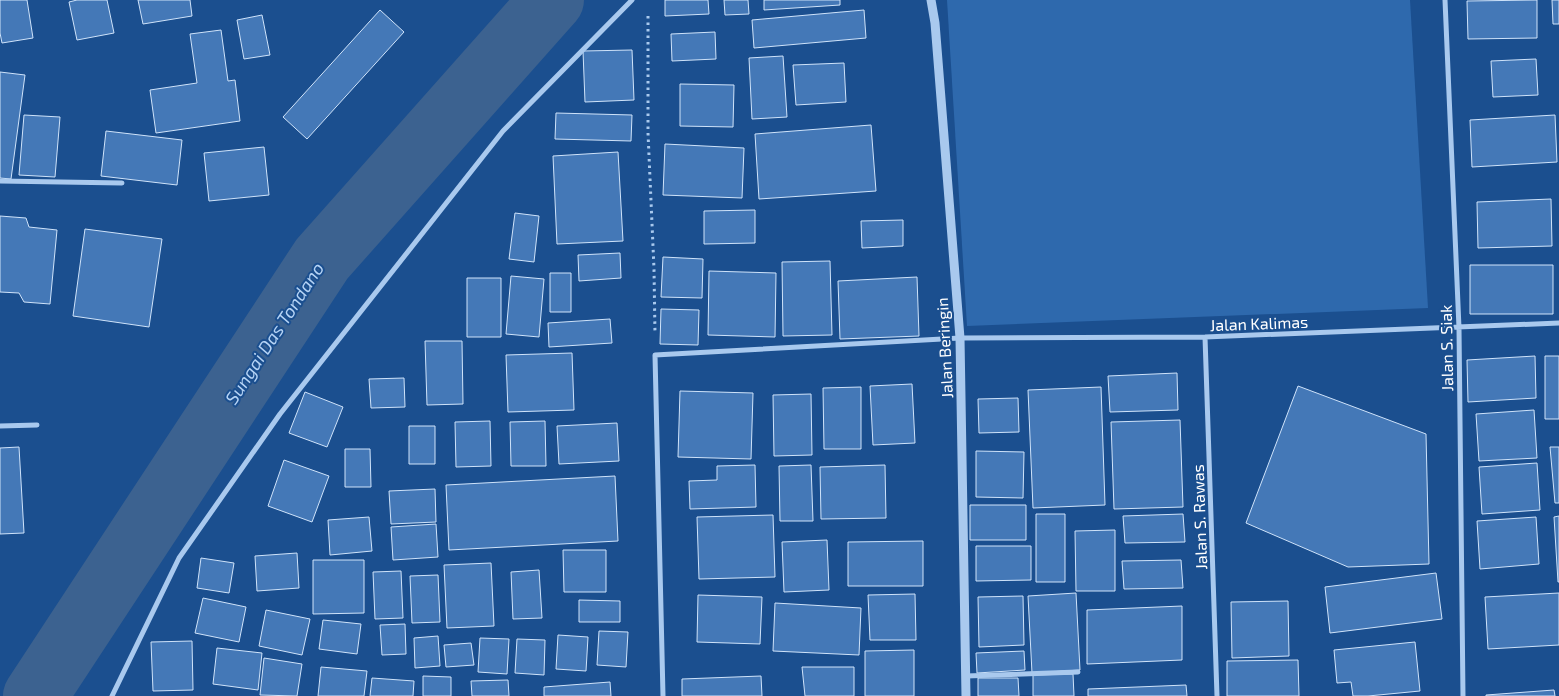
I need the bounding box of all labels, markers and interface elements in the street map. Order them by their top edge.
water label: Sungai Das Tondano [220,258,328,408]
street label: Jalan Beringin [932,297,956,399]
street label: Jalan S. Siak [1436,304,1456,392]
street label: Jalan Kalimas [1209,312,1309,334]
street label: Jalan S. Rawas [1188,464,1210,570]

